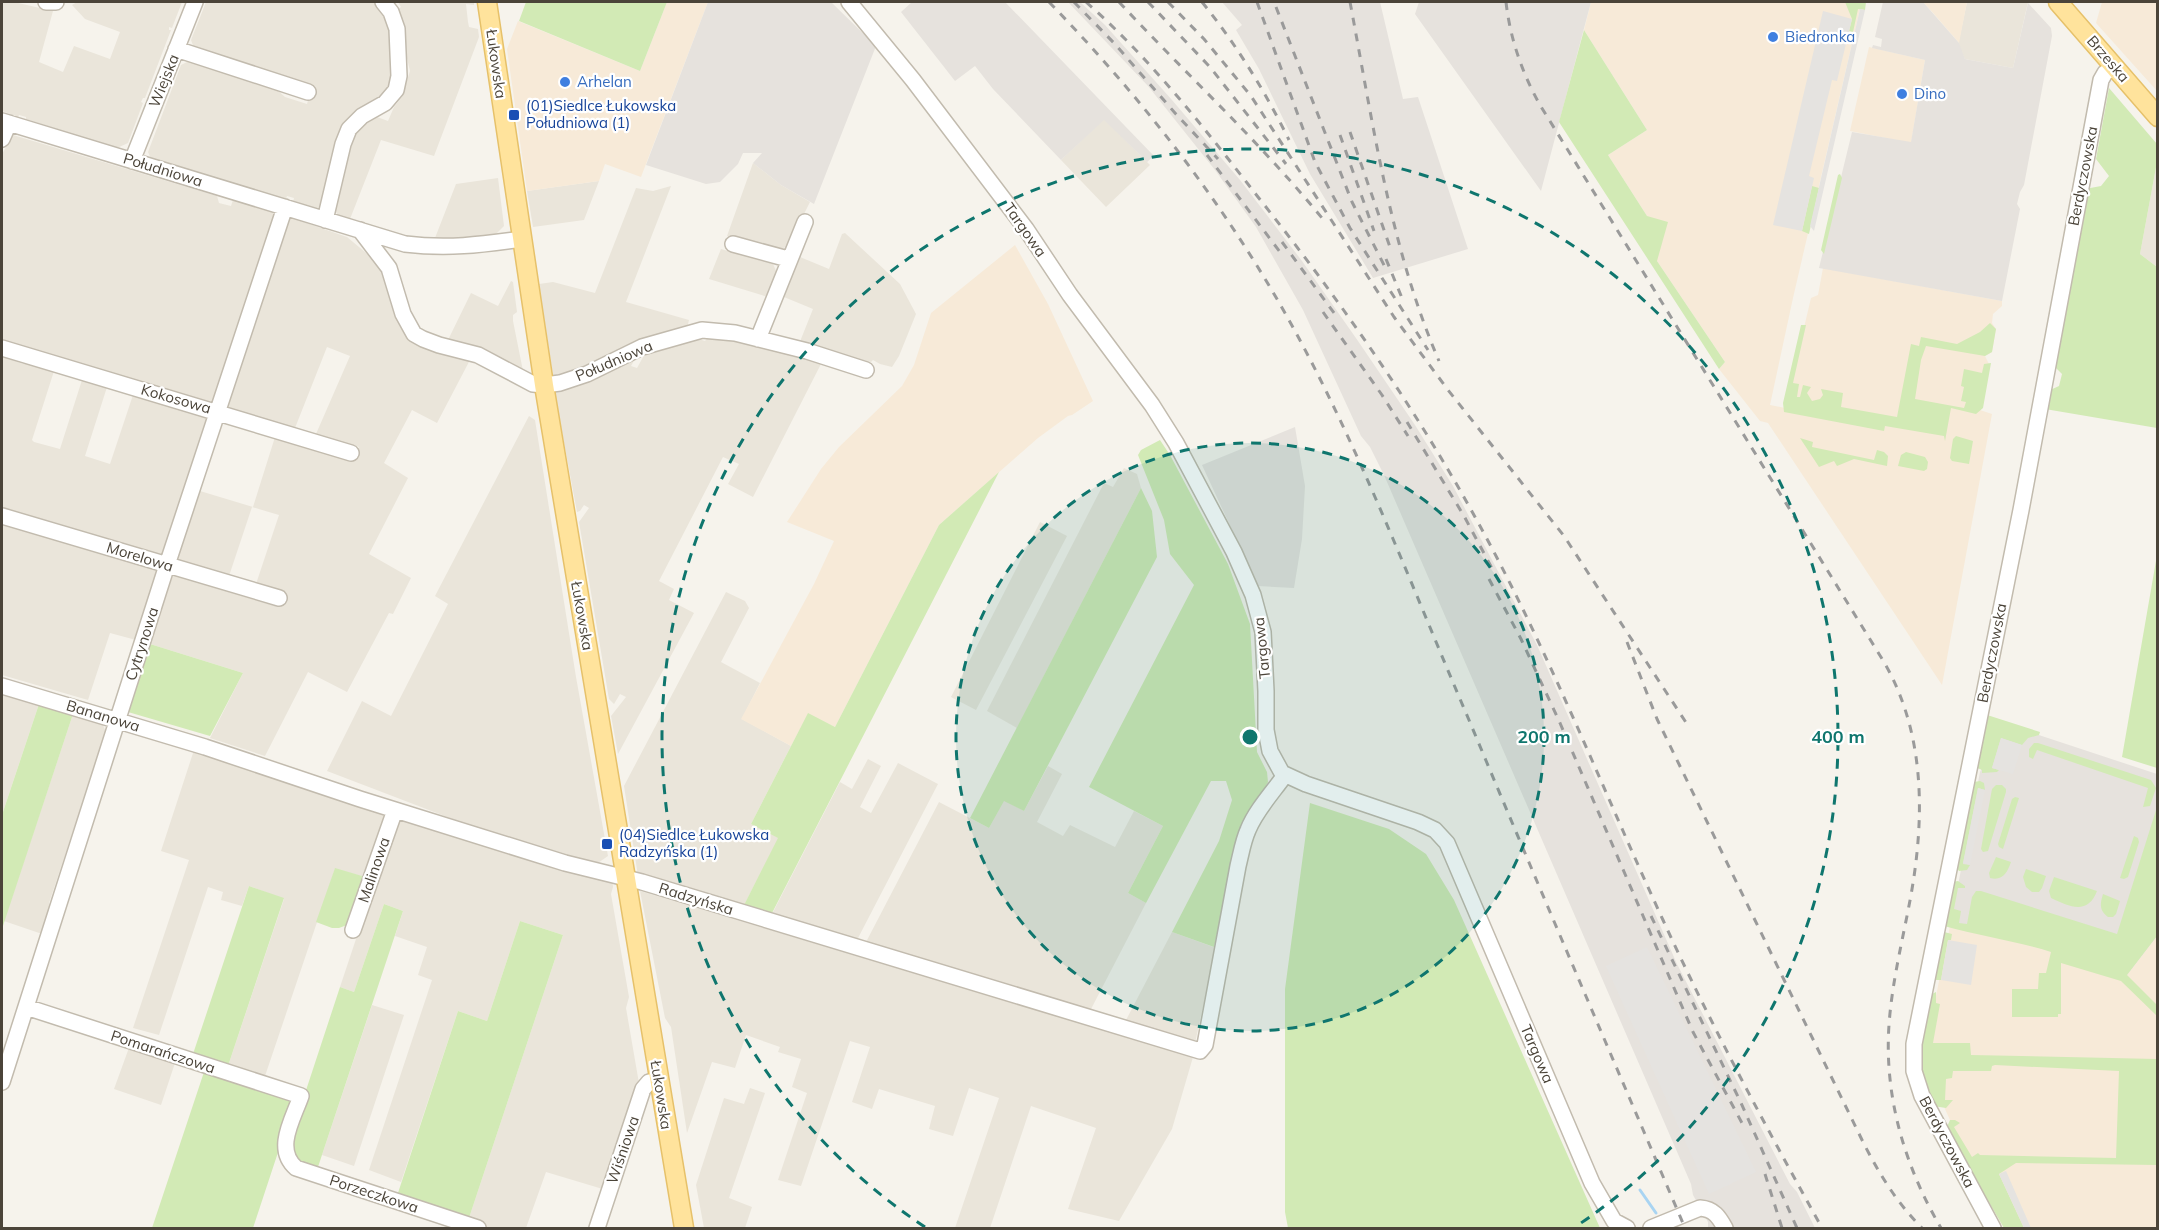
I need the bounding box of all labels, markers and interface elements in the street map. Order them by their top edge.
street label: Łukowska [482,27,511,100]
place label: Biedronka [1785,27,1855,46]
marker: Biedronka [1766,30,1780,44]
street label: Brzeska [2083,31,2134,86]
street label: Wiejska [144,51,183,110]
place label: Arhelan [577,72,632,91]
marker: Arhelan [558,75,572,89]
place label: Dino [1914,84,1946,103]
marker: Dino [1895,87,1909,101]
place label: (01)Siedlce Łukowska Południowa (1) [526,96,676,132]
marker: (01)Siedlce Łukowska Południowa (1) [507,108,521,122]
street label: Berdyczowska [2064,124,2101,227]
street label: Południowa [121,148,205,191]
street label: Targowa [1000,199,1051,260]
street label: Południowa [572,336,655,385]
street label: Kokosowa [139,379,213,418]
street label: Morelowa [104,537,176,576]
street label: Łukowska [567,579,598,652]
street label: Berdyczowska [1973,601,2010,704]
street label: Cytrynowa [121,605,162,683]
street label: Targowa [1249,616,1274,680]
street label: Bananowa [64,695,142,736]
text: 200 m [1517,725,1571,748]
text: 400 m [1811,725,1865,748]
centre of rings [1240,727,1260,747]
place label: (04)Siedlce Łukowska Radzyńska (1) [619,825,769,861]
street label: Malinowa [353,835,394,905]
marker: (04)Siedlce Łukowska Radzyńska (1) [600,837,614,851]
street label: Radzyńska [657,878,736,919]
street label: Targowa [1517,1022,1558,1086]
street label: Pomarańczowa [109,1026,218,1077]
street label: Łukowska [647,1058,676,1131]
street label: Berdyczowska [1915,1093,1980,1191]
street label: Wiśniowa [602,1113,643,1186]
street label: Porzeczkowa [327,1170,421,1217]

